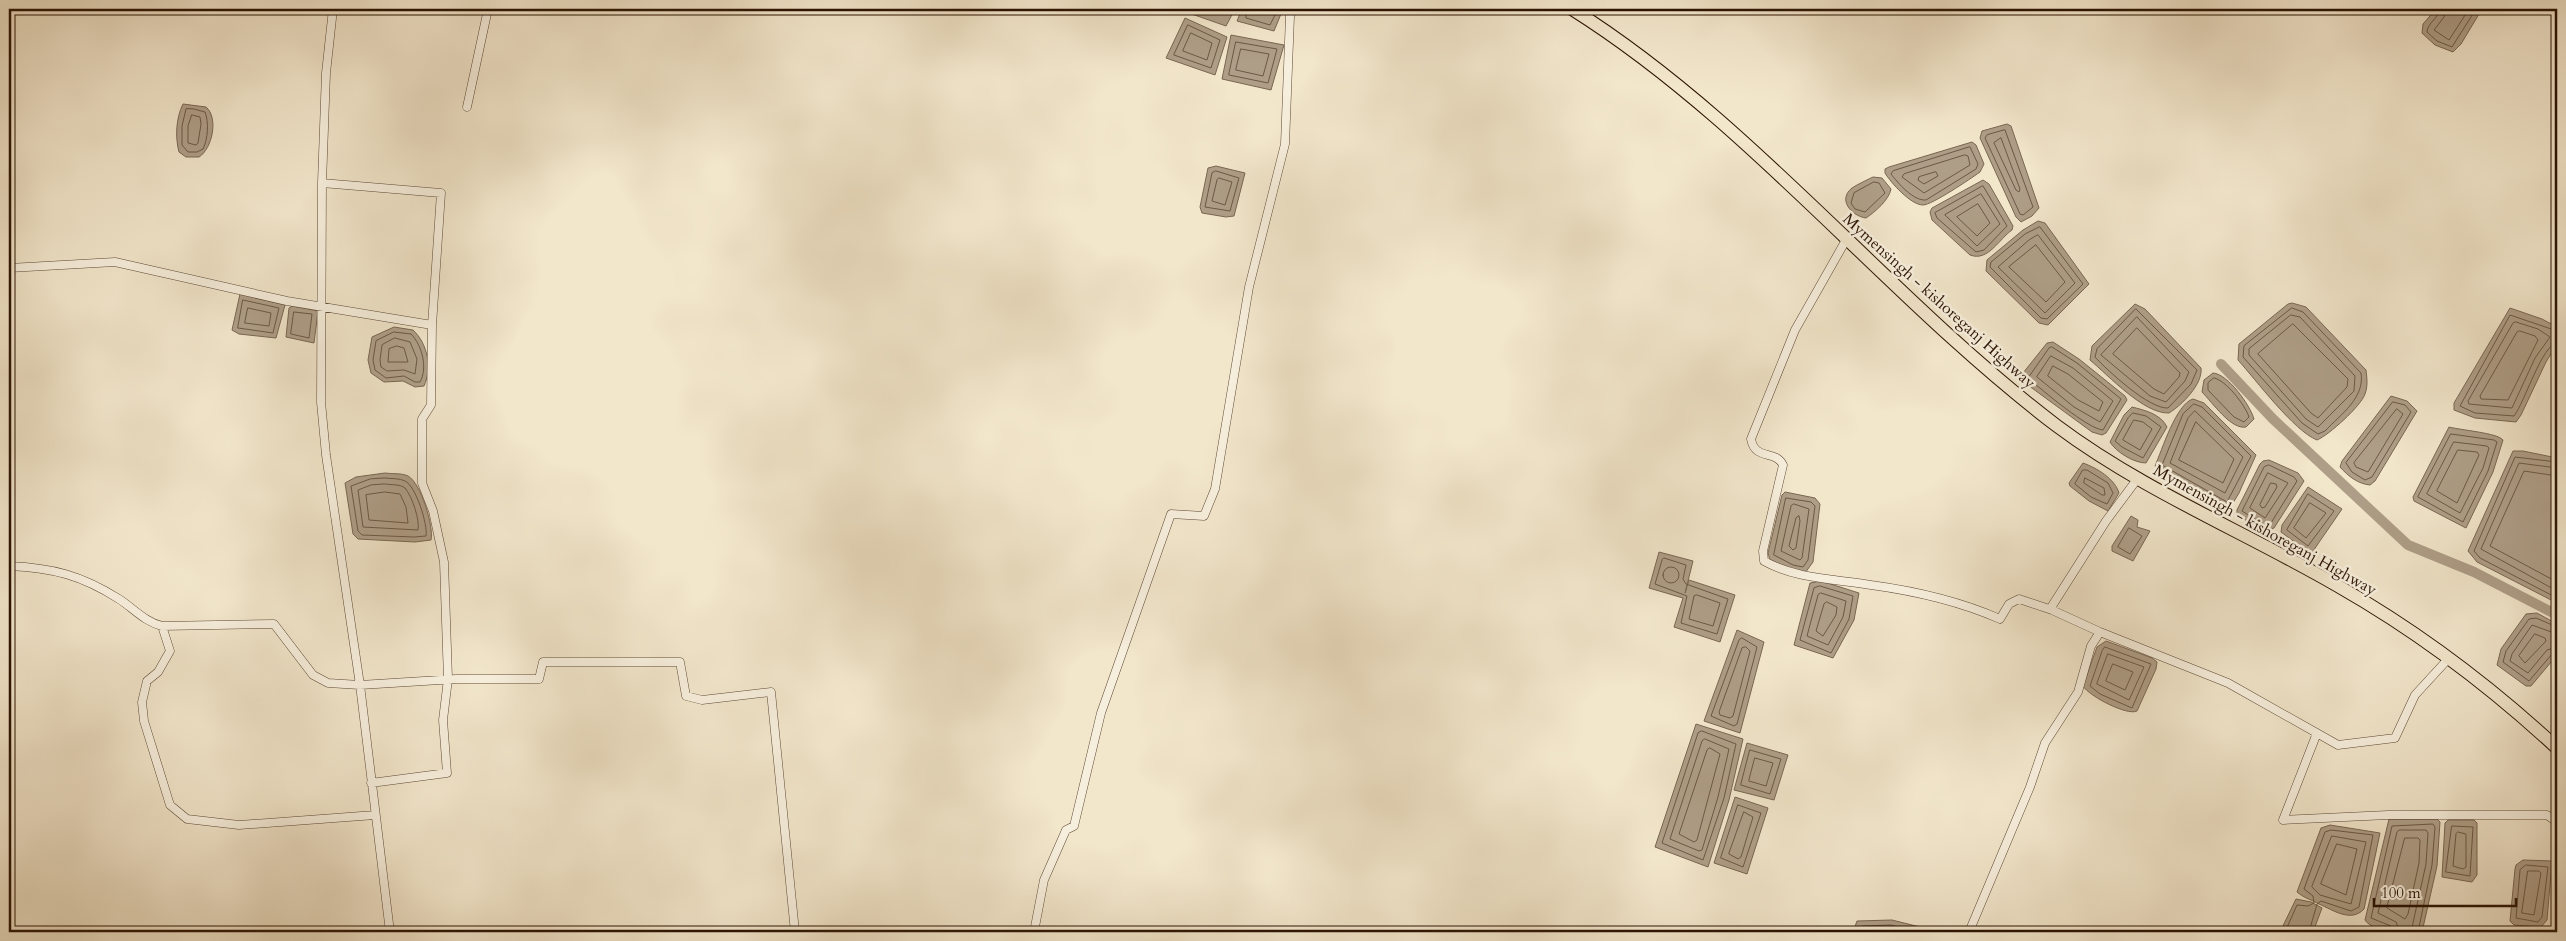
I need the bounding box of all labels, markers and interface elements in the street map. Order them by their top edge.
street label: Mymensingh - kishoreganj Highway [1838,208,2041,394]
street label: Mymensingh - kishoreganj Highway [2149,459,2381,601]
scale bar [2374,876,2516,908]
text: 100 m [2381,883,2421,903]

